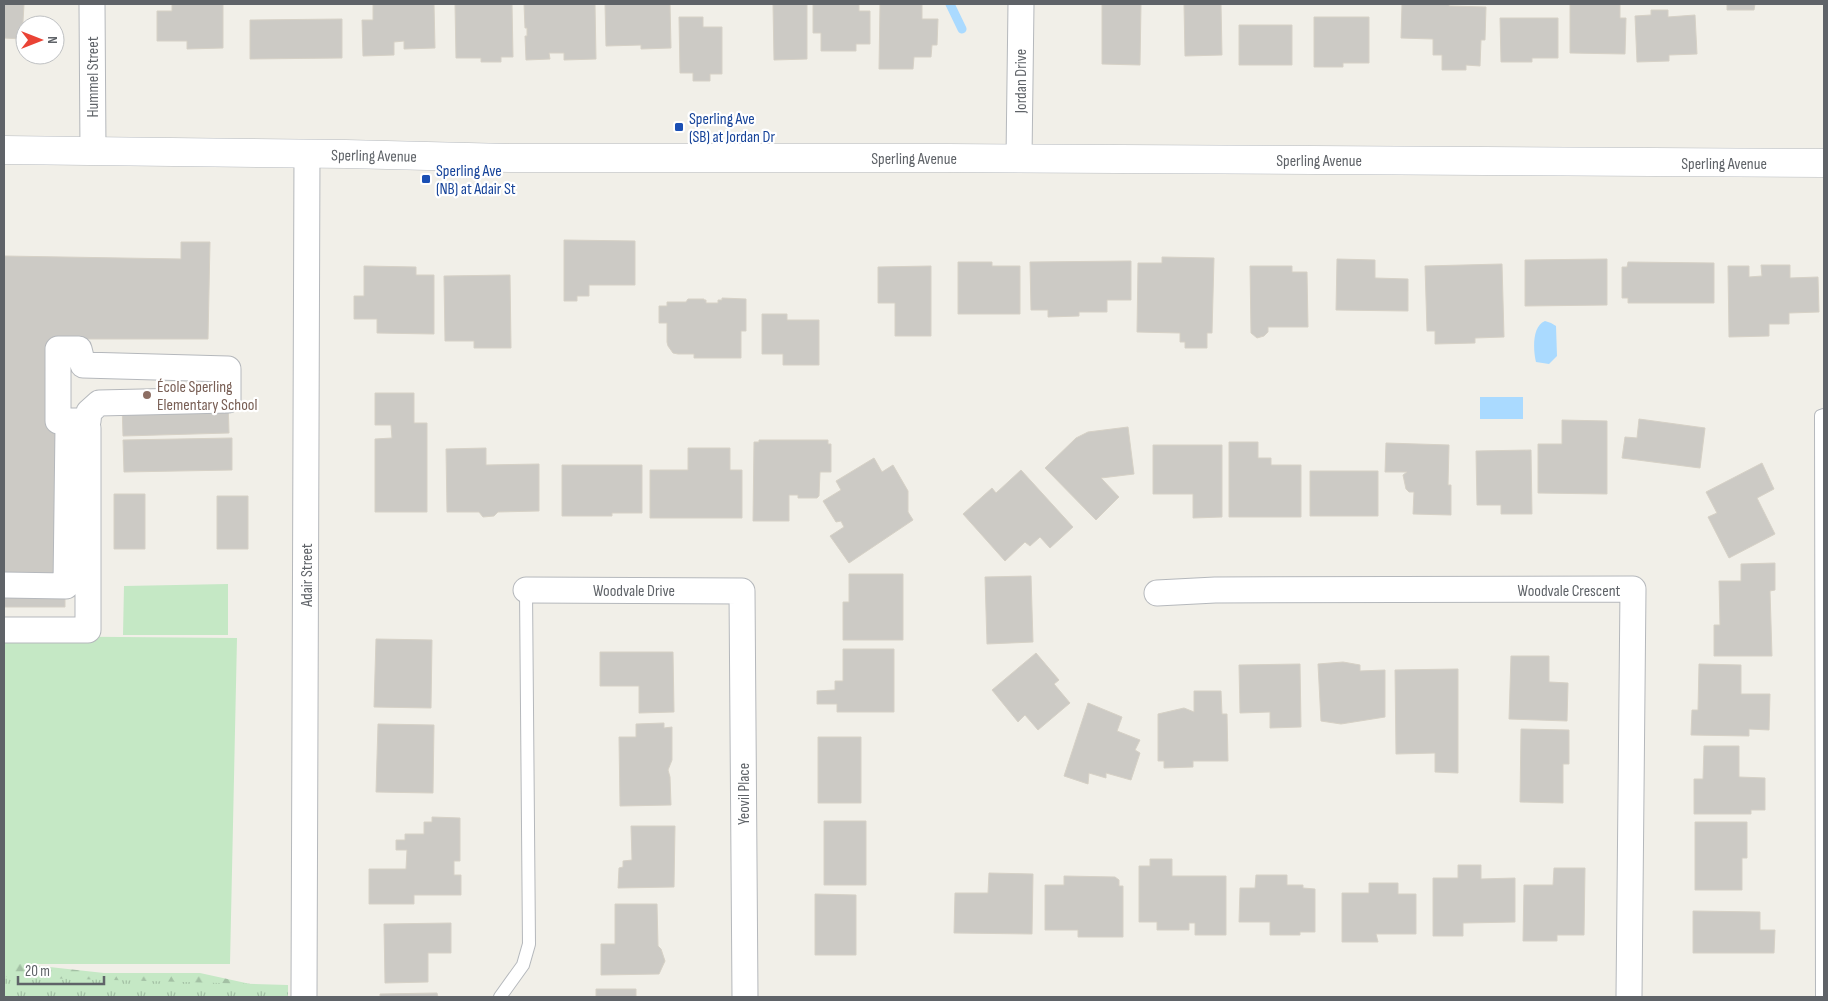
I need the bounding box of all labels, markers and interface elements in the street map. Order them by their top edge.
north arrow [15,15,65,65]
text: N [44,36,61,44]
street label: Hummel Street [84,36,103,118]
street label: Jordan Drive [1012,49,1031,114]
place label: Sperling Ave (SB) at Jordan Dr [689,110,775,147]
marker: Sperling Ave (SB) at Jordan Dr [673,121,685,133]
street label: Sperling Avenue [331,146,417,167]
street label: Sperling Avenue [871,150,957,169]
street label: Sperling Avenue [1276,152,1362,171]
street label: Sperling Avenue [1681,155,1767,174]
place label: Sperling Ave (NB) at Adair St [436,162,516,199]
marker: Sperling Ave (NB) at Adair St [420,173,432,185]
place label: École Sperling Elementary School [157,378,257,415]
marker: École Sperling Elementary School [141,389,153,401]
street label: Adair Street [298,543,317,608]
street label: Woodvale Drive [593,582,675,601]
street label: Woodvale Crescent [1518,582,1621,601]
street label: Yeovil Place [735,763,754,825]
scale bar [18,954,104,986]
text: 20 m [25,962,50,981]

